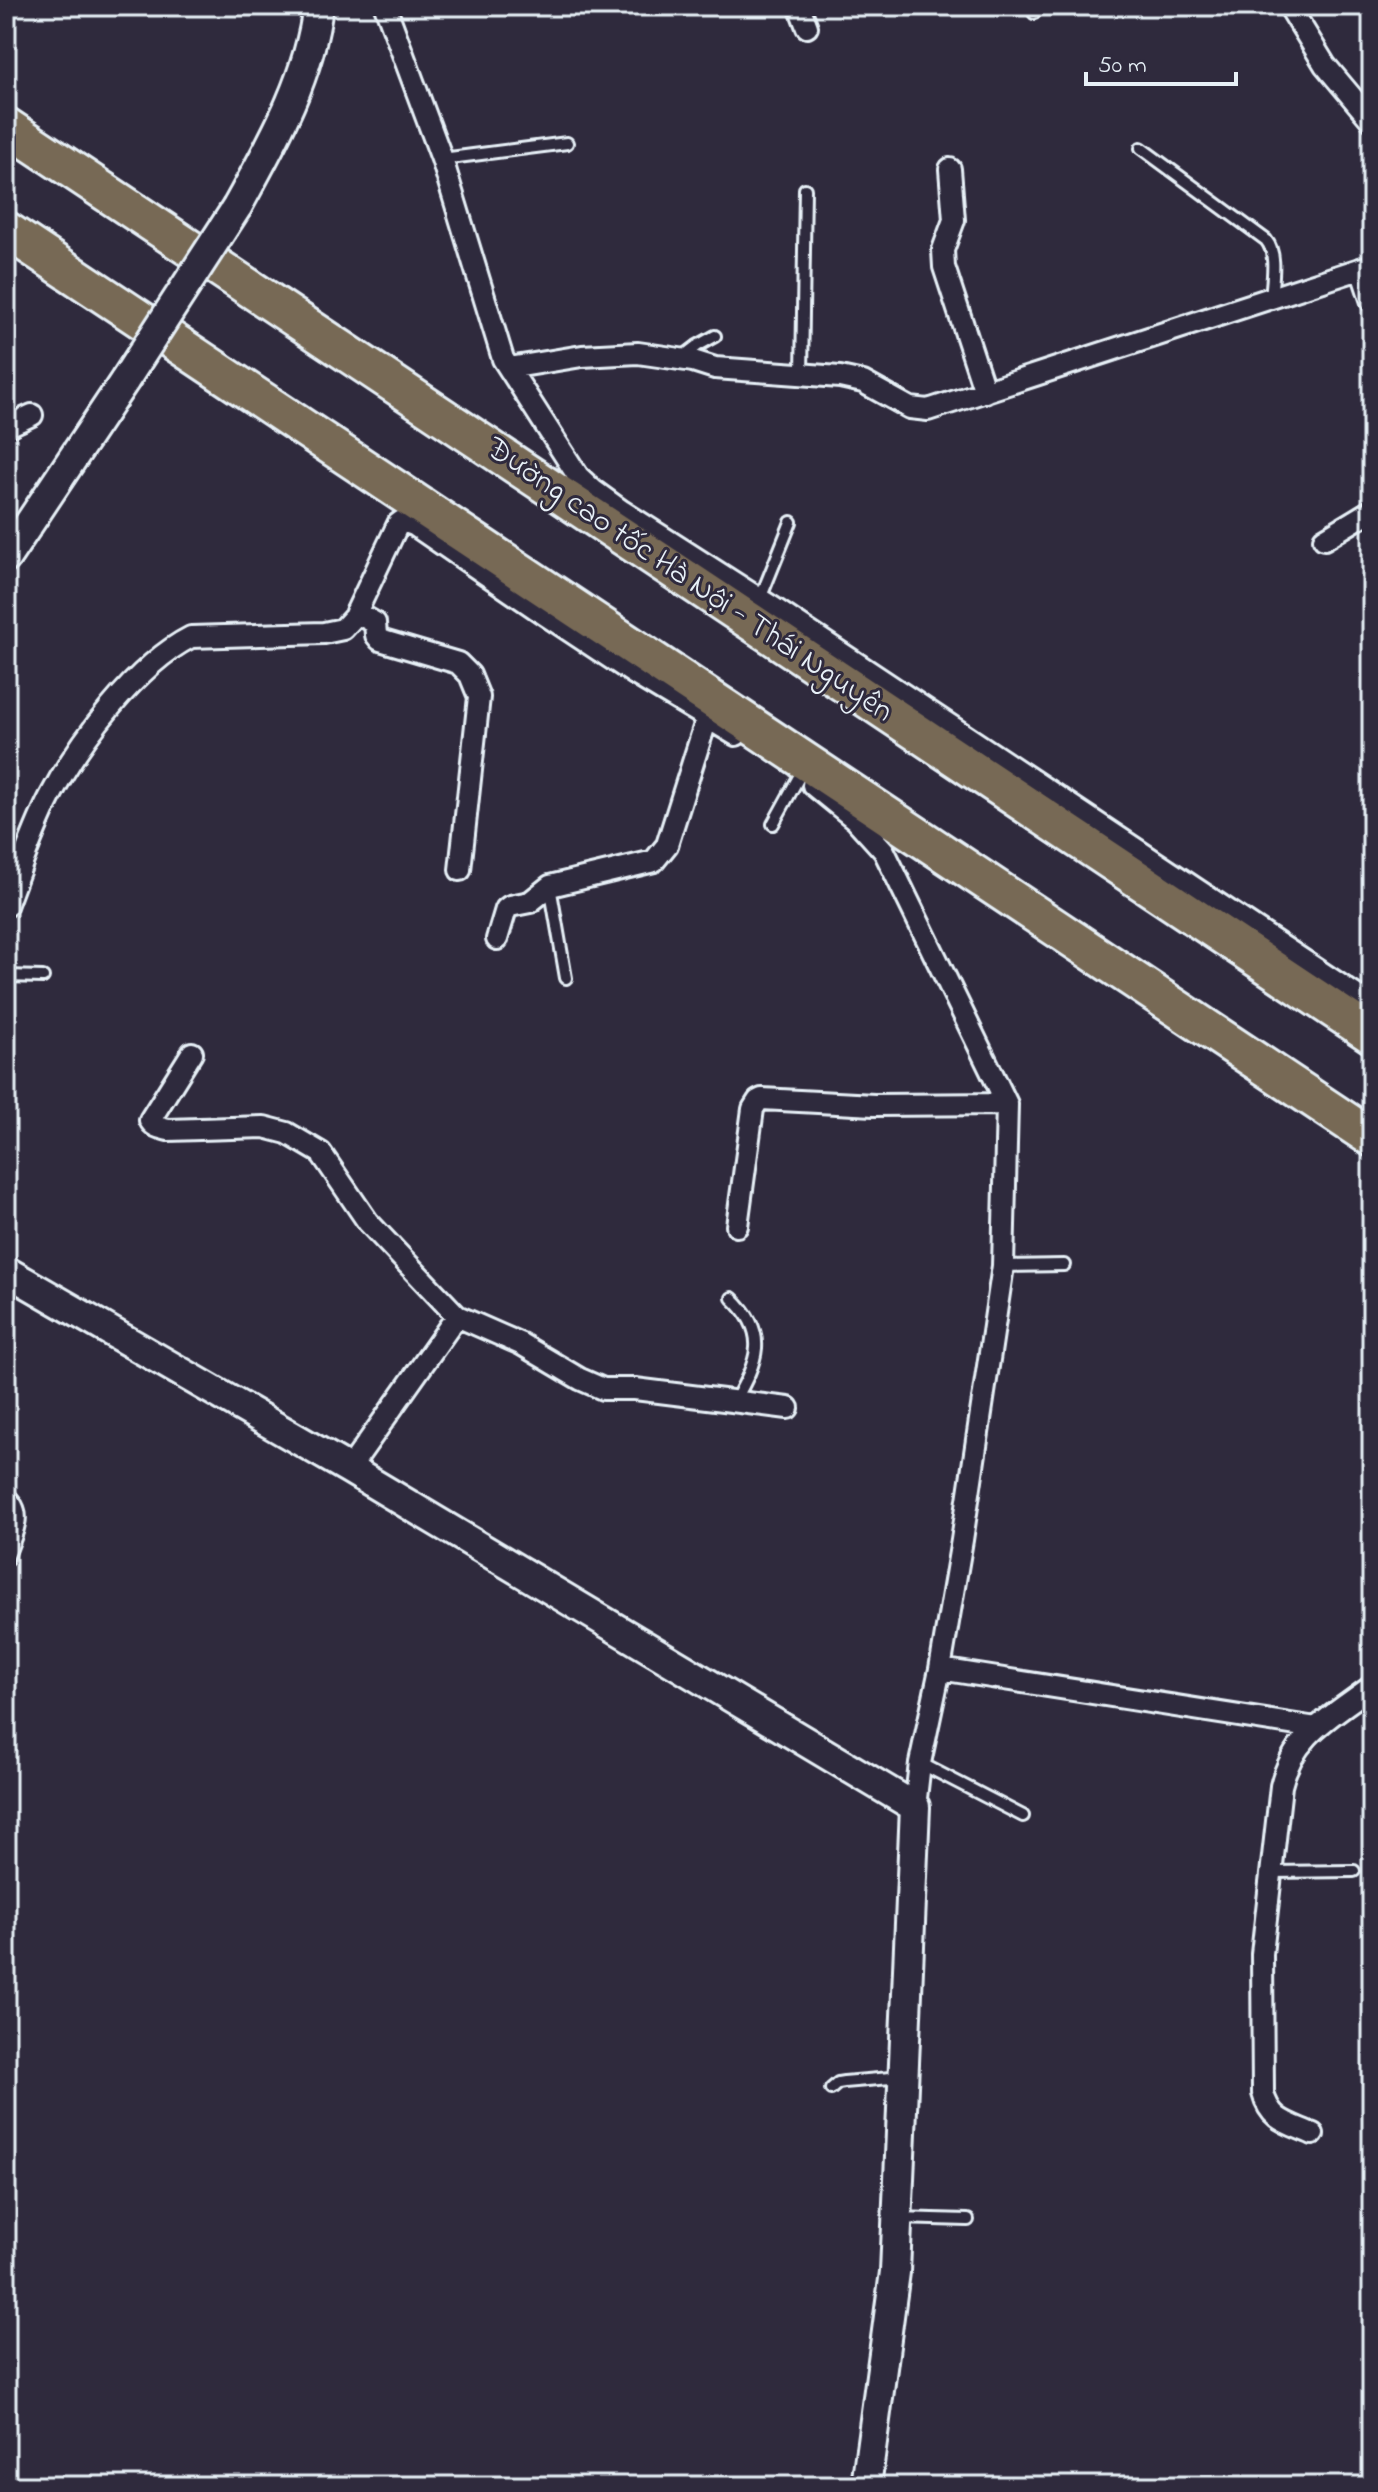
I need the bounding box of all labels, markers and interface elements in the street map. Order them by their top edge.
scale bar [1086,36,1236,86]
text: 50 m [1098,49,1147,84]
street label: Đường cao tốc Hà Nội - Thái Nguyên [475,426,902,735]

